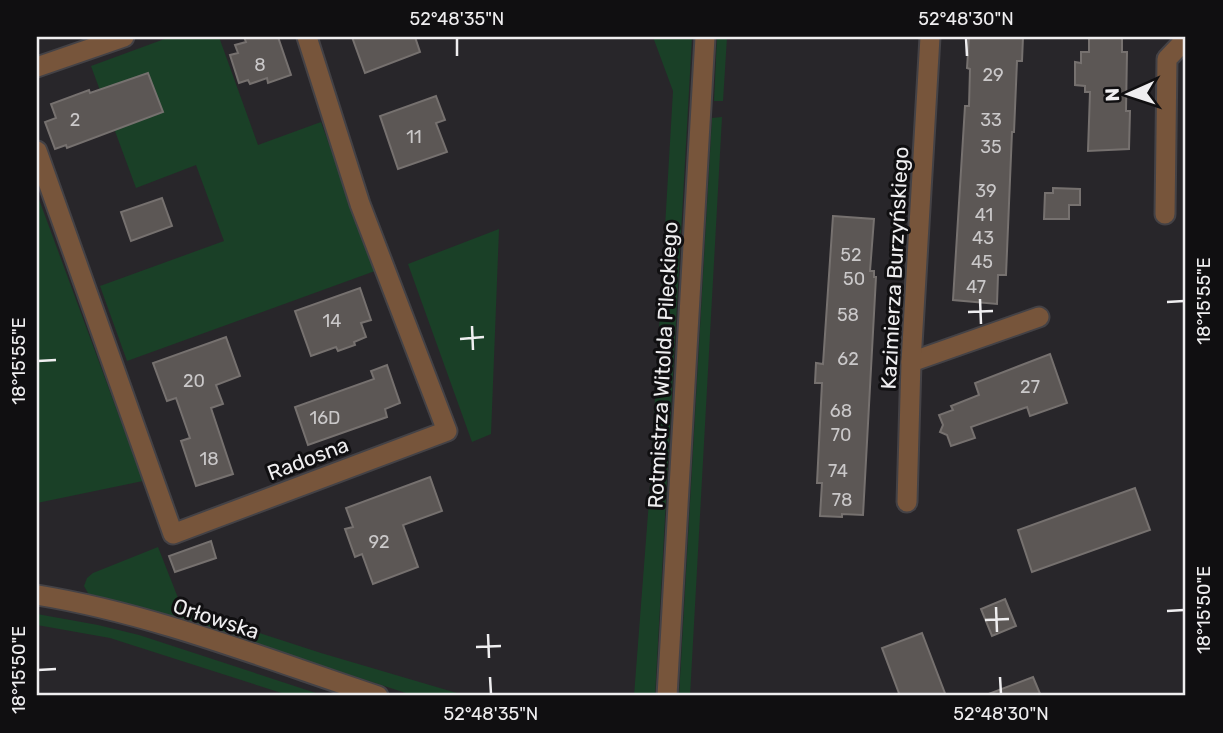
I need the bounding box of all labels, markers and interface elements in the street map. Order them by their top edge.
text: 52°48'35"N [410,8,504,30]
text: 52°48'30"N [918,8,1014,30]
house number: 8 [254,54,266,76]
north arrow [1094,60,1164,130]
house number: 29 [982,64,1004,86]
text: N [1101,87,1124,102]
house number: 2 [70,109,80,131]
house number: 33 [980,109,1002,131]
house number: 11 [406,126,422,148]
house number: 35 [980,136,1002,158]
street label: Kazimierza Burzyńskiego [876,146,913,390]
house number: 39 [975,180,997,202]
house number: 41 [975,204,993,226]
street label: Rotmistrza Witolda Pileckiego [642,221,683,509]
house number: 43 [972,227,994,249]
house number: 52 [840,244,862,266]
house number: 45 [971,251,993,273]
text: 18°15'55"E [1193,257,1215,345]
house number: 50 [843,268,865,290]
house number: 47 [966,276,986,298]
house number: 58 [837,304,859,326]
house number: 14 [323,310,341,332]
text: 18°15'55"E [8,317,30,405]
house number: 62 [837,348,859,370]
house number: 20 [183,370,205,392]
house number: 27 [1020,376,1040,398]
house number: 68 [830,400,852,422]
house number: 16D [310,407,340,429]
house number: 70 [831,424,851,446]
street label: Radosna [264,432,352,485]
house number: 18 [199,448,219,470]
house number: 74 [828,460,848,482]
house number: 78 [832,489,852,511]
house number: 92 [368,531,390,553]
text: 18°15'50"E [1193,566,1215,654]
street label: Orłowska [170,593,262,644]
text: 18°15'50"E [8,626,30,714]
text: 52°48'35"N [444,703,538,725]
text: 52°48'30"N [953,703,1049,725]

